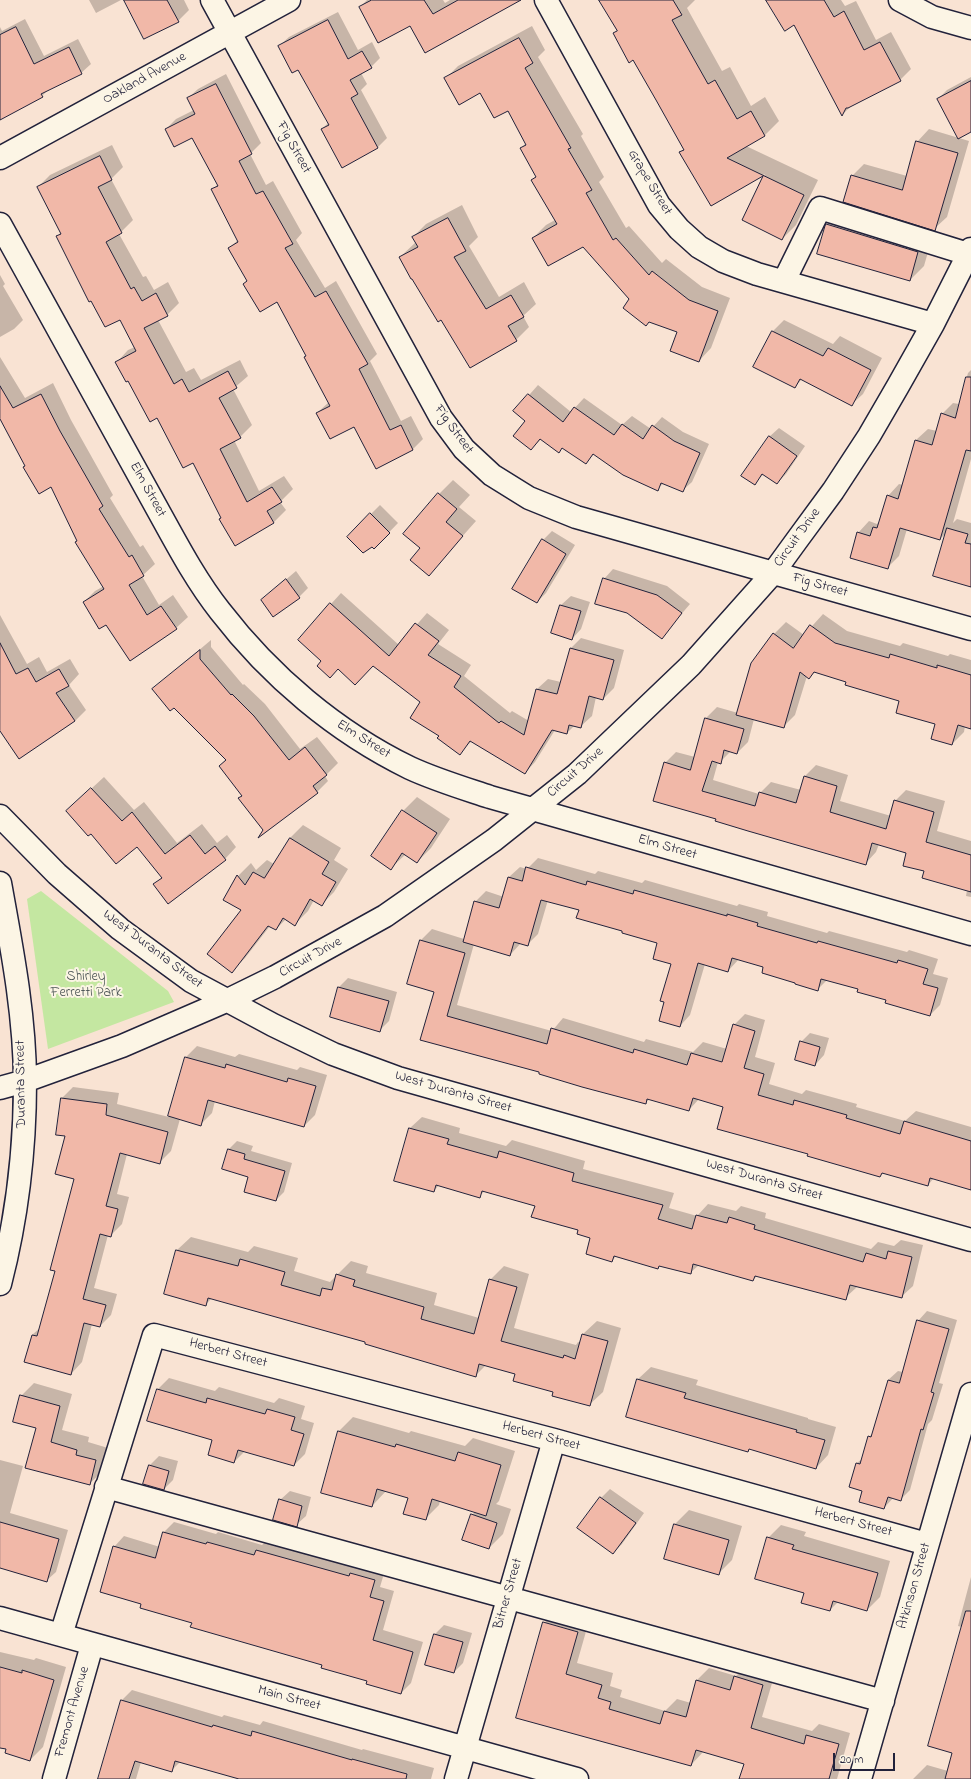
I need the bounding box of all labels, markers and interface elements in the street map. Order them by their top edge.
street label: Oakland Avenue [100,49,190,109]
street label: Fig Street [272,119,314,177]
street label: Grape Street [623,147,675,219]
street label: Fig Street [430,402,476,458]
street label: Elm Street [125,459,169,521]
street label: Circuit Drive [771,505,825,571]
street label: Fig Street [790,570,850,602]
street label: Elm Street [333,717,393,763]
street label: Circuit Drive [545,744,607,802]
street label: Elm Street [636,832,698,864]
street label: West Duranta Street [99,907,205,993]
street label: Circuit Drive [277,934,345,982]
park label: Shirley Ferretti Park [50,970,122,1002]
street label: Duranta Street [13,1040,31,1128]
street label: West Duranta Street [393,1068,513,1118]
street label: West Duranta Street [704,1156,824,1206]
street label: Herbert Street [187,1336,269,1372]
street label: Herbert Street [500,1419,582,1455]
street label: Herbert Street [812,1505,894,1541]
street label: Atkinson Street [895,1541,935,1631]
street label: Bitner Street [491,1557,527,1631]
street label: Fremont Avenue [52,1665,94,1759]
street label: Main Street [256,1683,322,1715]
scale bar [835,1745,897,1771]
text: 20 m [840,1751,863,1769]

